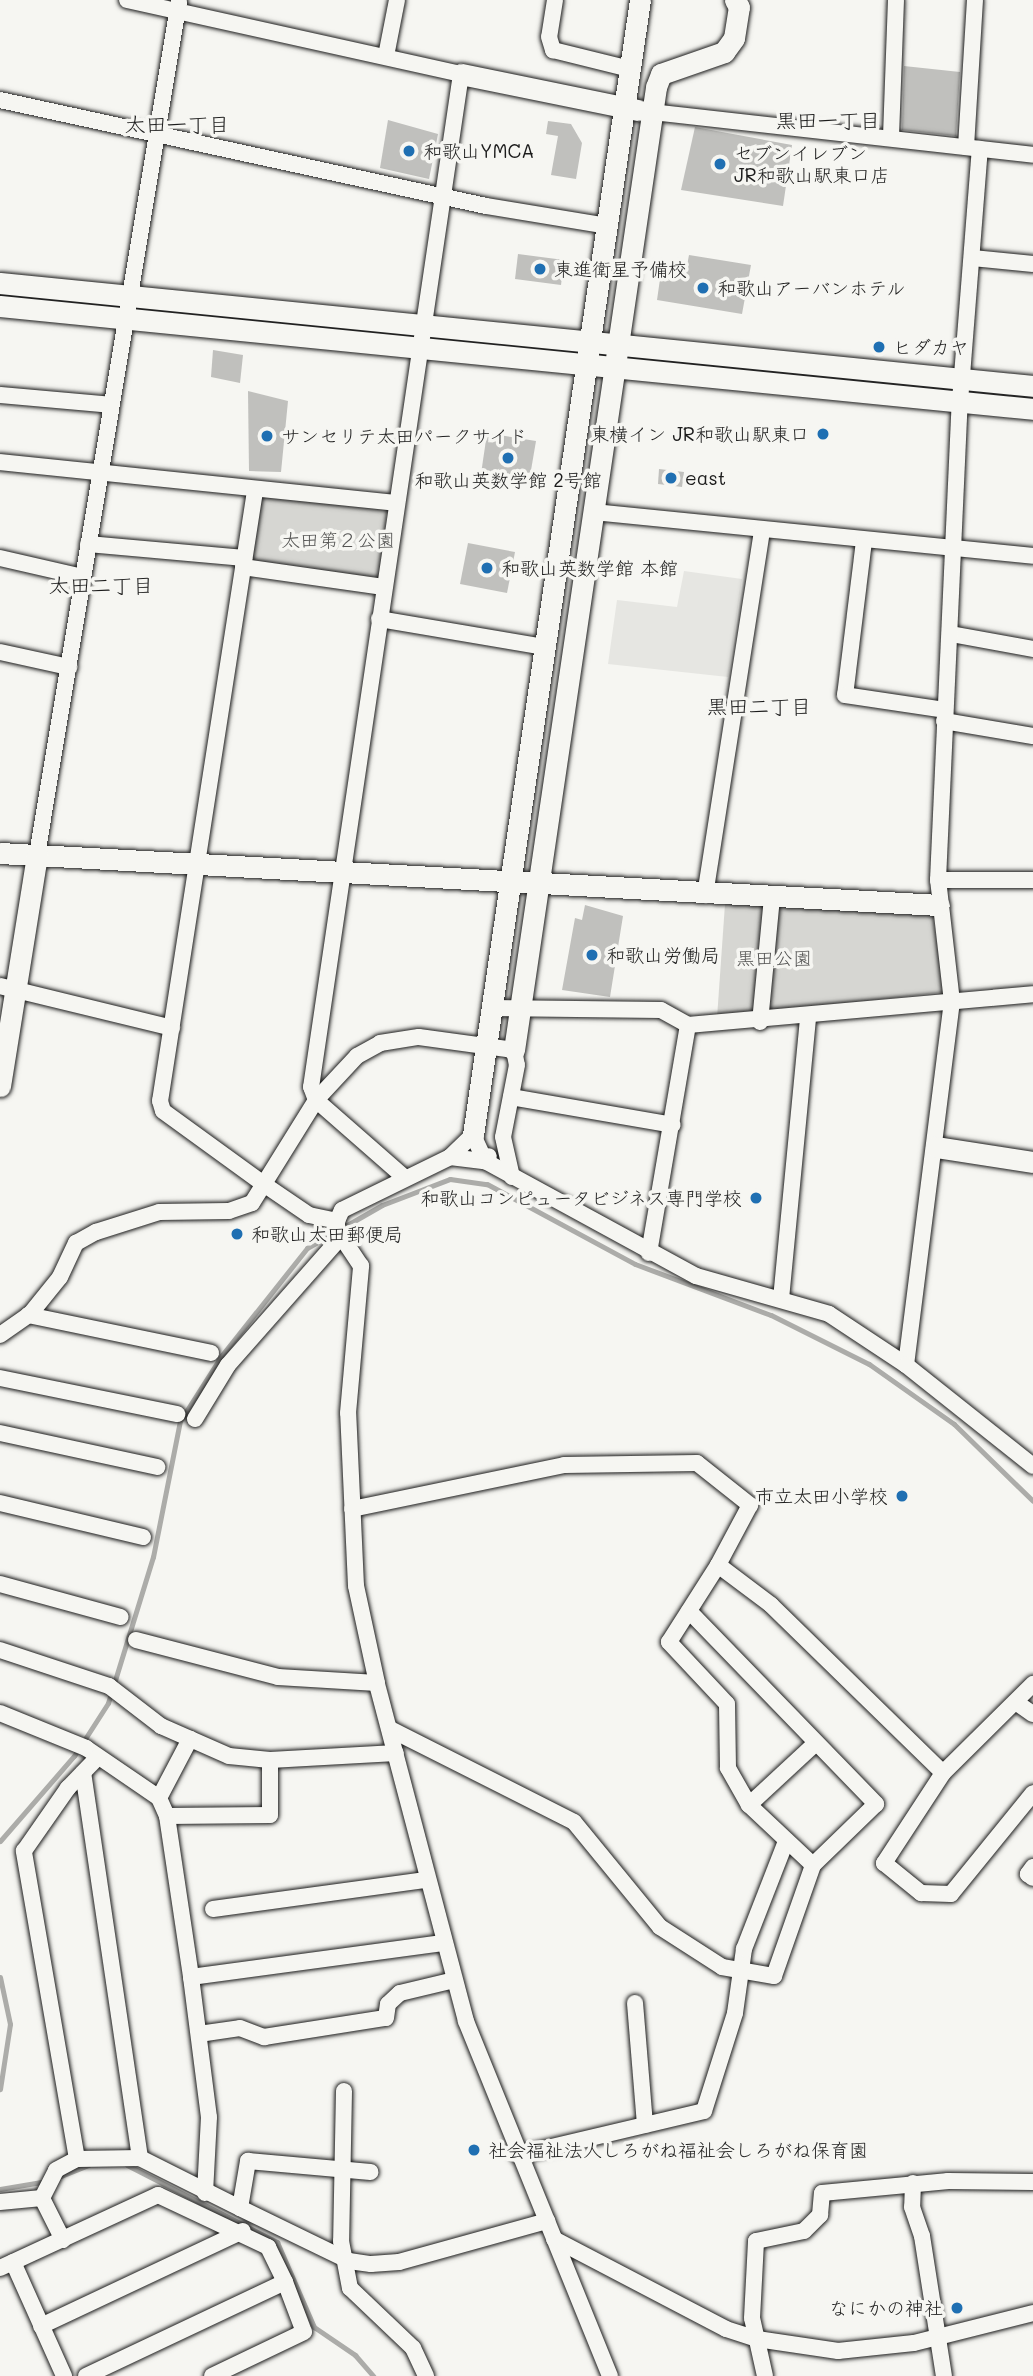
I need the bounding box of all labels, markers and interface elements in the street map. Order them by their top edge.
district label: 黒田一丁目 [776,107,880,133]
district label: 太田一丁目 [125,111,229,137]
place label: 和歌山YMCA [423,140,534,162]
place label: セブンイレブン JR和歌山駅東口店 [734,142,890,186]
marker: 和歌山YMCA [401,143,417,159]
marker: セブンイレブン JR和歌山駅東口店 [712,156,728,172]
place label: 東進衛星予備校 [554,258,687,280]
marker: 東進衛星予備校 [532,261,548,277]
place label: 和歌山アーバンホテル [717,277,906,299]
marker: 和歌山アーバンホテル [695,280,711,296]
place label: ヒダカヤ [893,336,969,358]
marker: ヒダカヤ [871,339,887,355]
place label: 東横イン JR和歌山駅東口 [590,423,809,445]
place label: サンセリテ太田パークサイド [281,425,528,447]
marker: 東横イン JR和歌山駅東口 [815,426,831,442]
marker: サンセリテ太田パークサイド [259,428,275,444]
marker: 和歌山英数学館 2号館 [500,450,516,466]
place label: east [685,467,726,489]
place label: 和歌山英数学館 2号館 [414,469,602,491]
marker: east [663,470,679,486]
park label: 太田第２公園 [281,529,395,551]
place label: 和歌山英数学館 本館 [501,557,678,579]
marker: 和歌山英数学館 本館 [479,560,495,576]
district label: 太田二丁目 [49,572,153,598]
district label: 黒田二丁目 [707,693,811,719]
place label: 和歌山労働局 [606,944,720,966]
marker: 和歌山労働局 [584,947,600,963]
park label: 黒田公園 [736,947,812,969]
place label: 和歌山コンピュータビジネス専門学校 [419,1187,742,1209]
marker: 和歌山コンピュータビジネス専門学校 [748,1190,764,1206]
place label: 和歌山太田郵便局 [251,1223,403,1245]
marker: 和歌山太田郵便局 [229,1226,245,1242]
place label: 市立太田小学校 [755,1485,888,1507]
marker: 市立太田小学校 [894,1488,910,1504]
place label: 社会福祉法人しろがね福祉会しろがね保育園 [488,2139,868,2161]
marker: 社会福祉法人しろがね福祉会しろがね保育園 [466,2142,482,2158]
place label: なにかの神社 [829,2297,943,2319]
marker: なにかの神社 [949,2300,965,2316]

